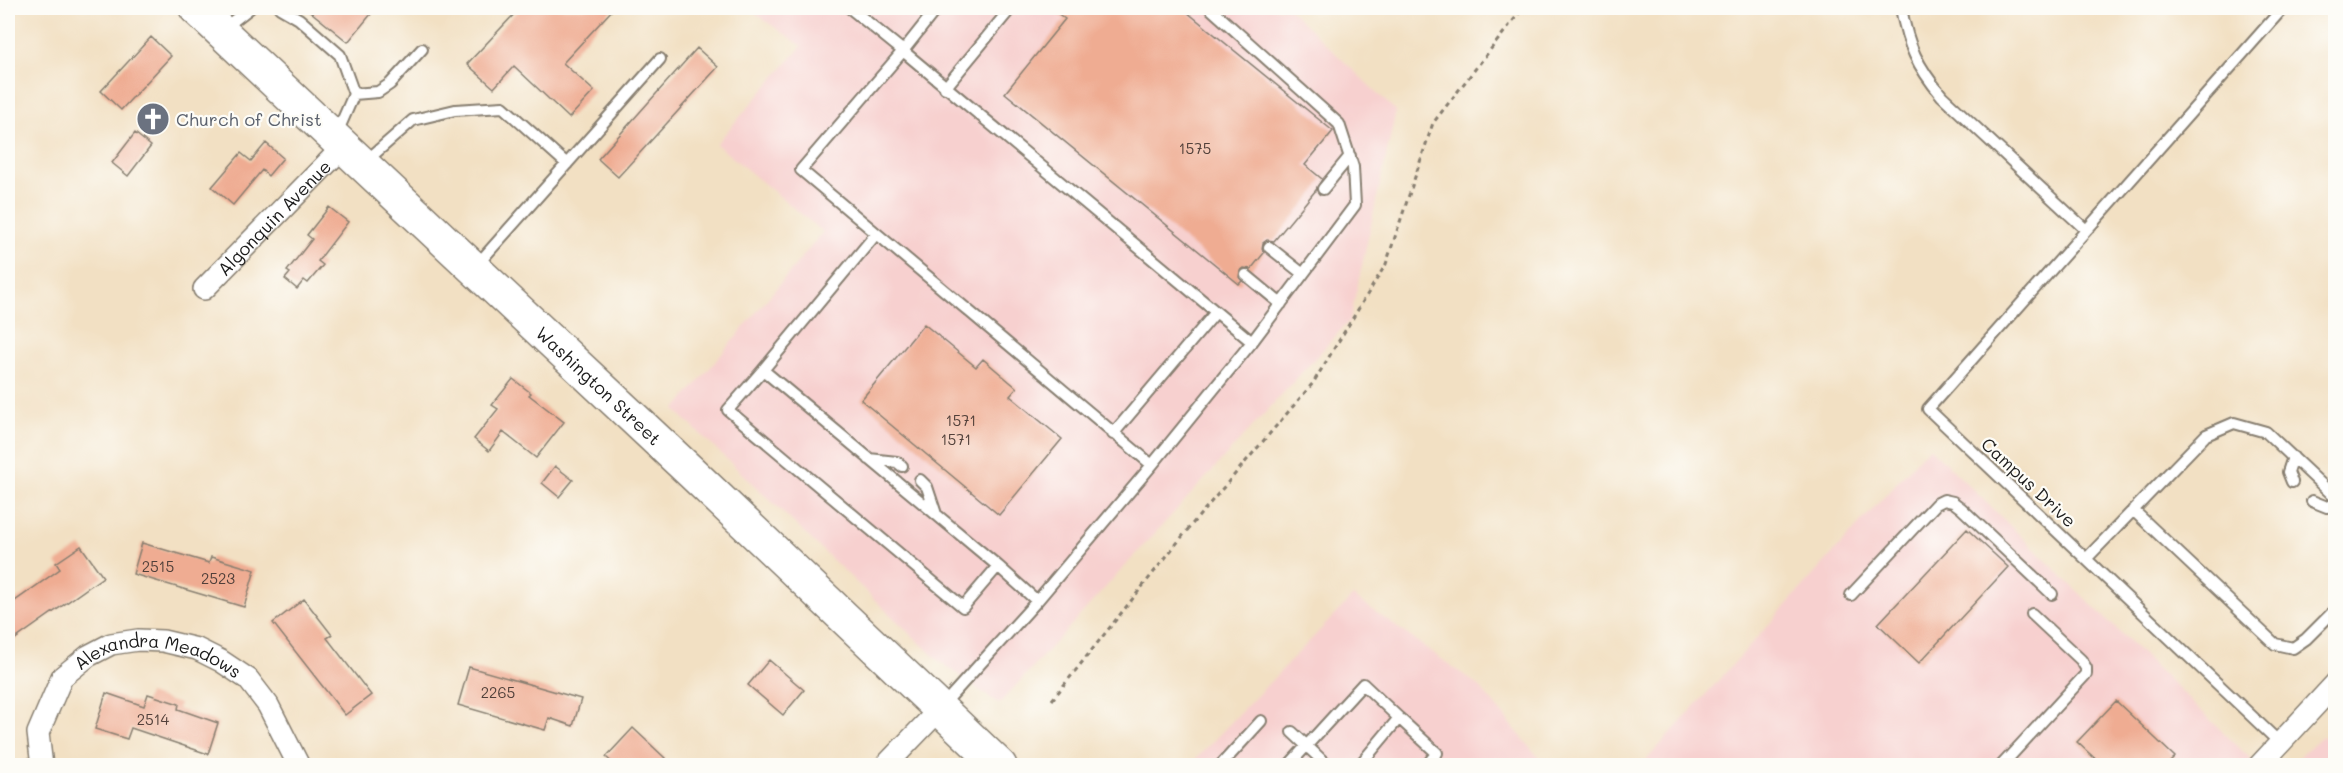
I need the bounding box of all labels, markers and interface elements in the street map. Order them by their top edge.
church icon: Church of Christ [135,101,171,137]
place label: Church of Christ [176,107,322,131]
house number: 1575 [1179,138,1211,158]
street label: Algonquin Avenue [212,154,336,281]
street label: Washington Street [531,321,667,450]
house number: 1571 [946,410,976,430]
house number: 1571 [941,429,971,449]
street label: Campus Drive [1976,432,2082,532]
house number: 2515 [142,556,174,576]
house number: 2523 [201,568,235,588]
text: Alexandra Meadows [69,628,246,683]
street label: Alexandra Meadows [68,661,246,689]
house number: 2265 [481,682,515,702]
house number: 2514 [137,709,169,729]

